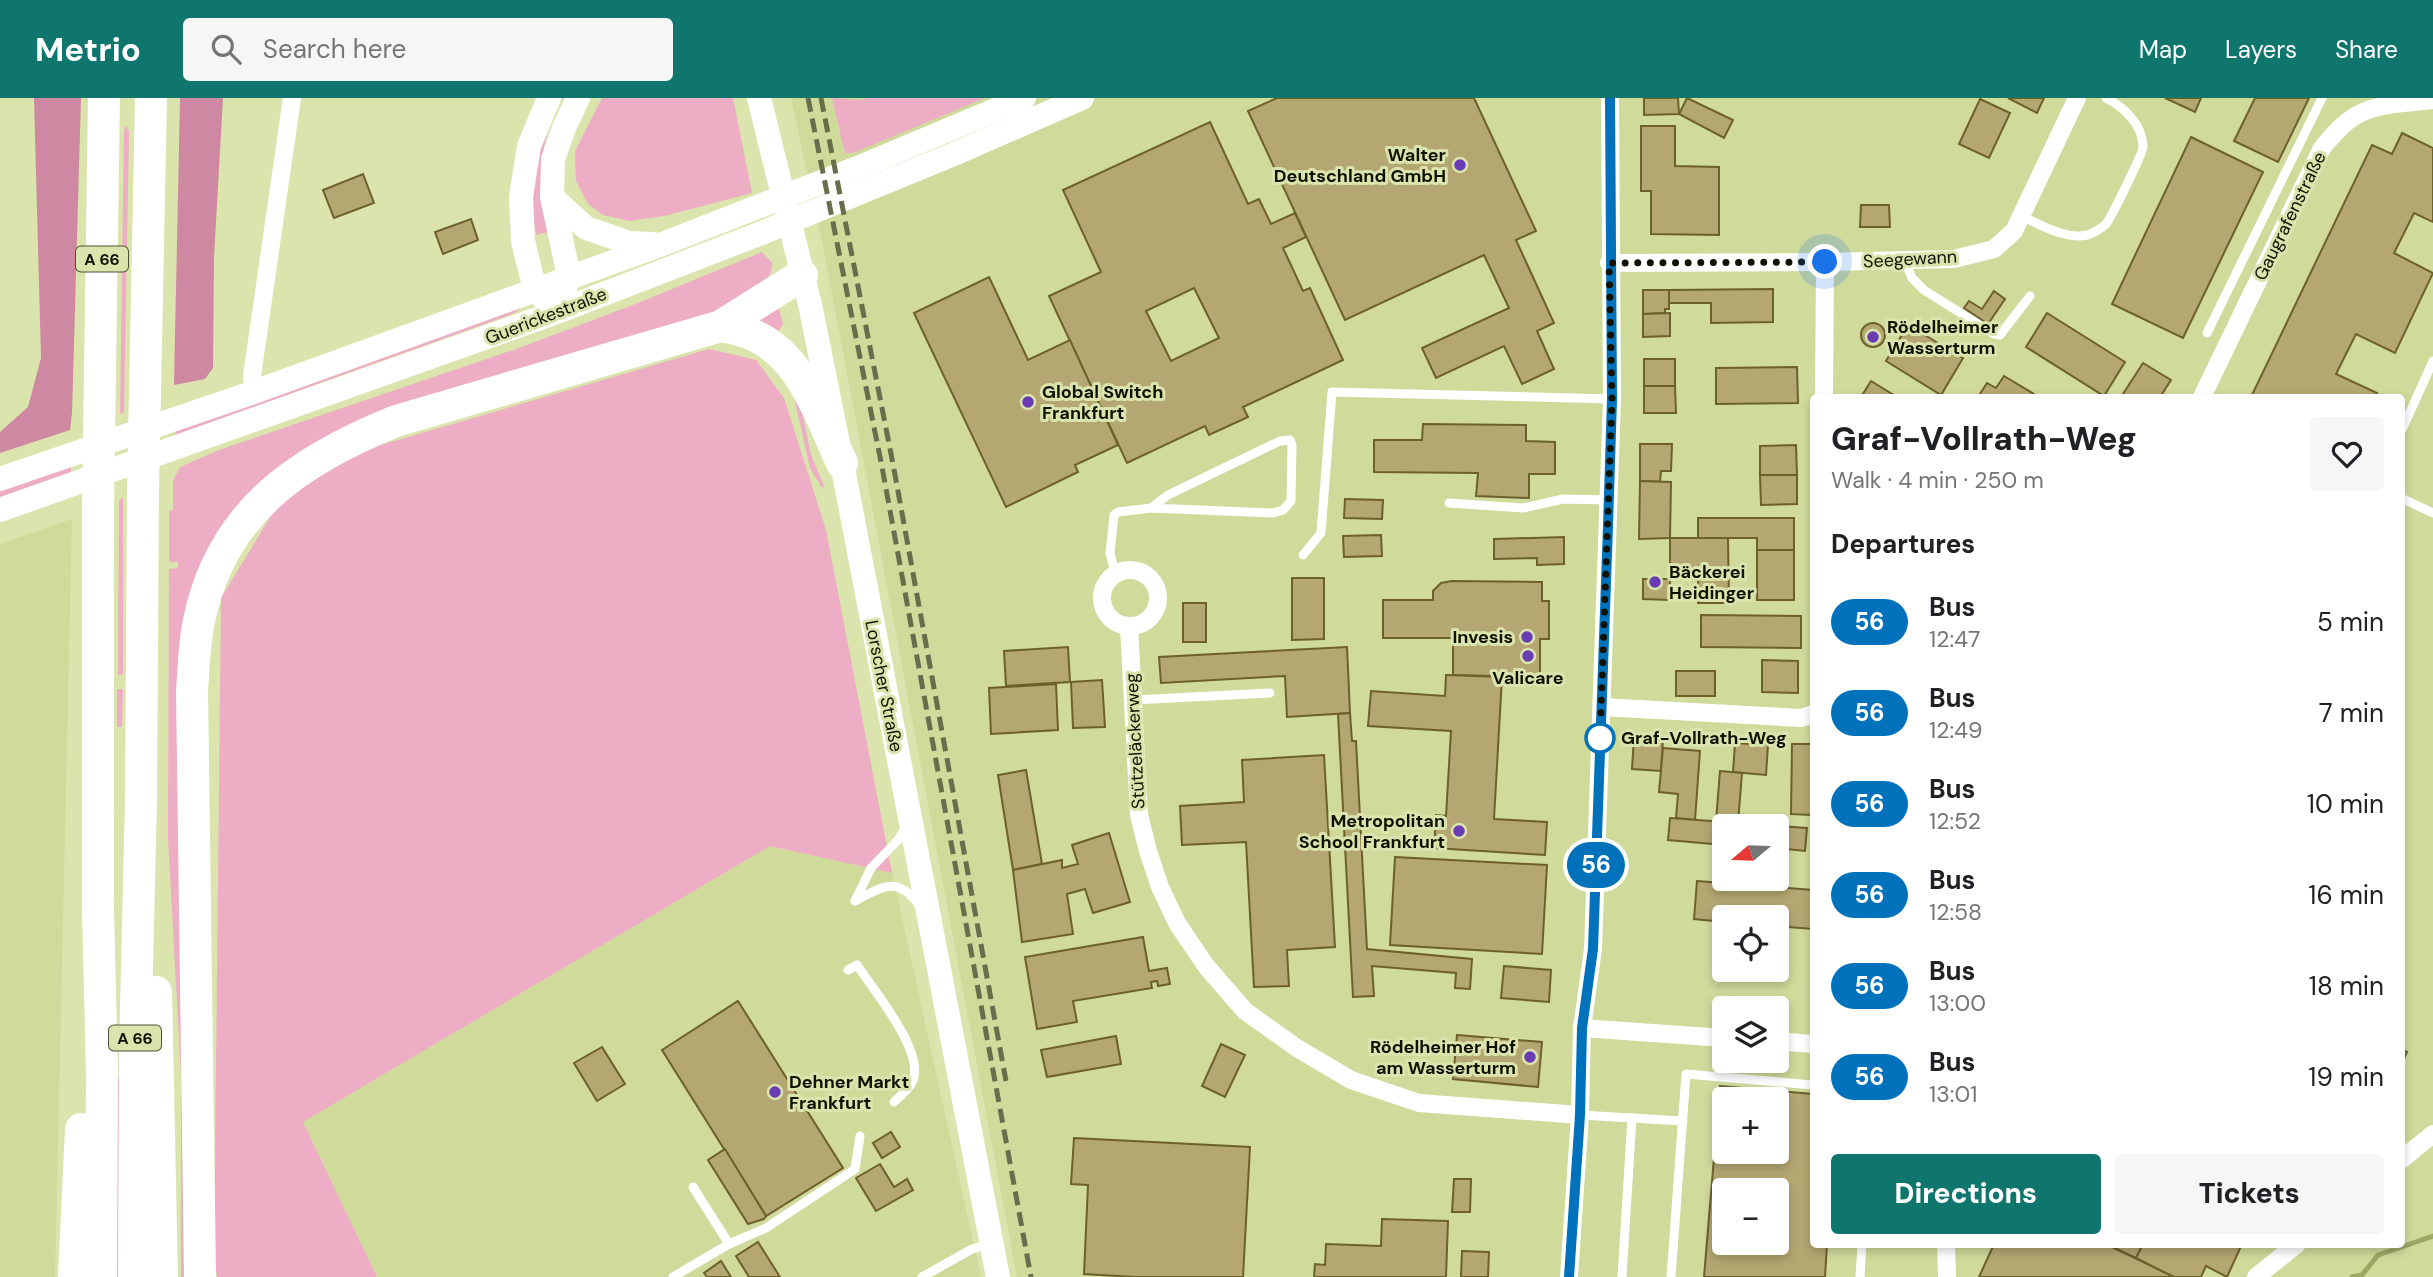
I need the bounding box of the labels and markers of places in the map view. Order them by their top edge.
place label: Walter Deutschland GmbH [1274,143,1446,188]
marker: Walter Deutschland GmbH [1452,157,1468,173]
place label: Rödelheimer Wasserturm [1887,315,1998,360]
marker: Rödelheimer Wasserturm [1865,329,1881,345]
place label: Global Switch Frankfurt [1042,380,1163,425]
marker: Global Switch Frankfurt [1020,394,1036,410]
place label: Bäckerei Heidinger [1669,560,1754,605]
marker: Bäckerei Heidinger [1647,574,1663,590]
place label: Invesis [1452,625,1513,649]
marker: Invesis [1519,629,1535,645]
marker: Valicare [1520,648,1536,664]
place label: Valicare [1492,666,1564,690]
marker: Graf-Vollrath-Weg [1585,723,1615,753]
place label: Graf-Vollrath-Weg [1621,726,1787,750]
place label: Metropolitan School Frankfurt [1299,809,1445,854]
marker: Metropolitan School Frankfurt [1451,823,1467,839]
place label: Rödelheimer Hof am Wasserturm [1370,1035,1516,1080]
marker: Rödelheimer Hof am Wasserturm [1522,1049,1538,1065]
place label: Dehner Markt Frankfurt [789,1070,909,1115]
marker: Dehner Markt Frankfurt [767,1084,783,1100]

